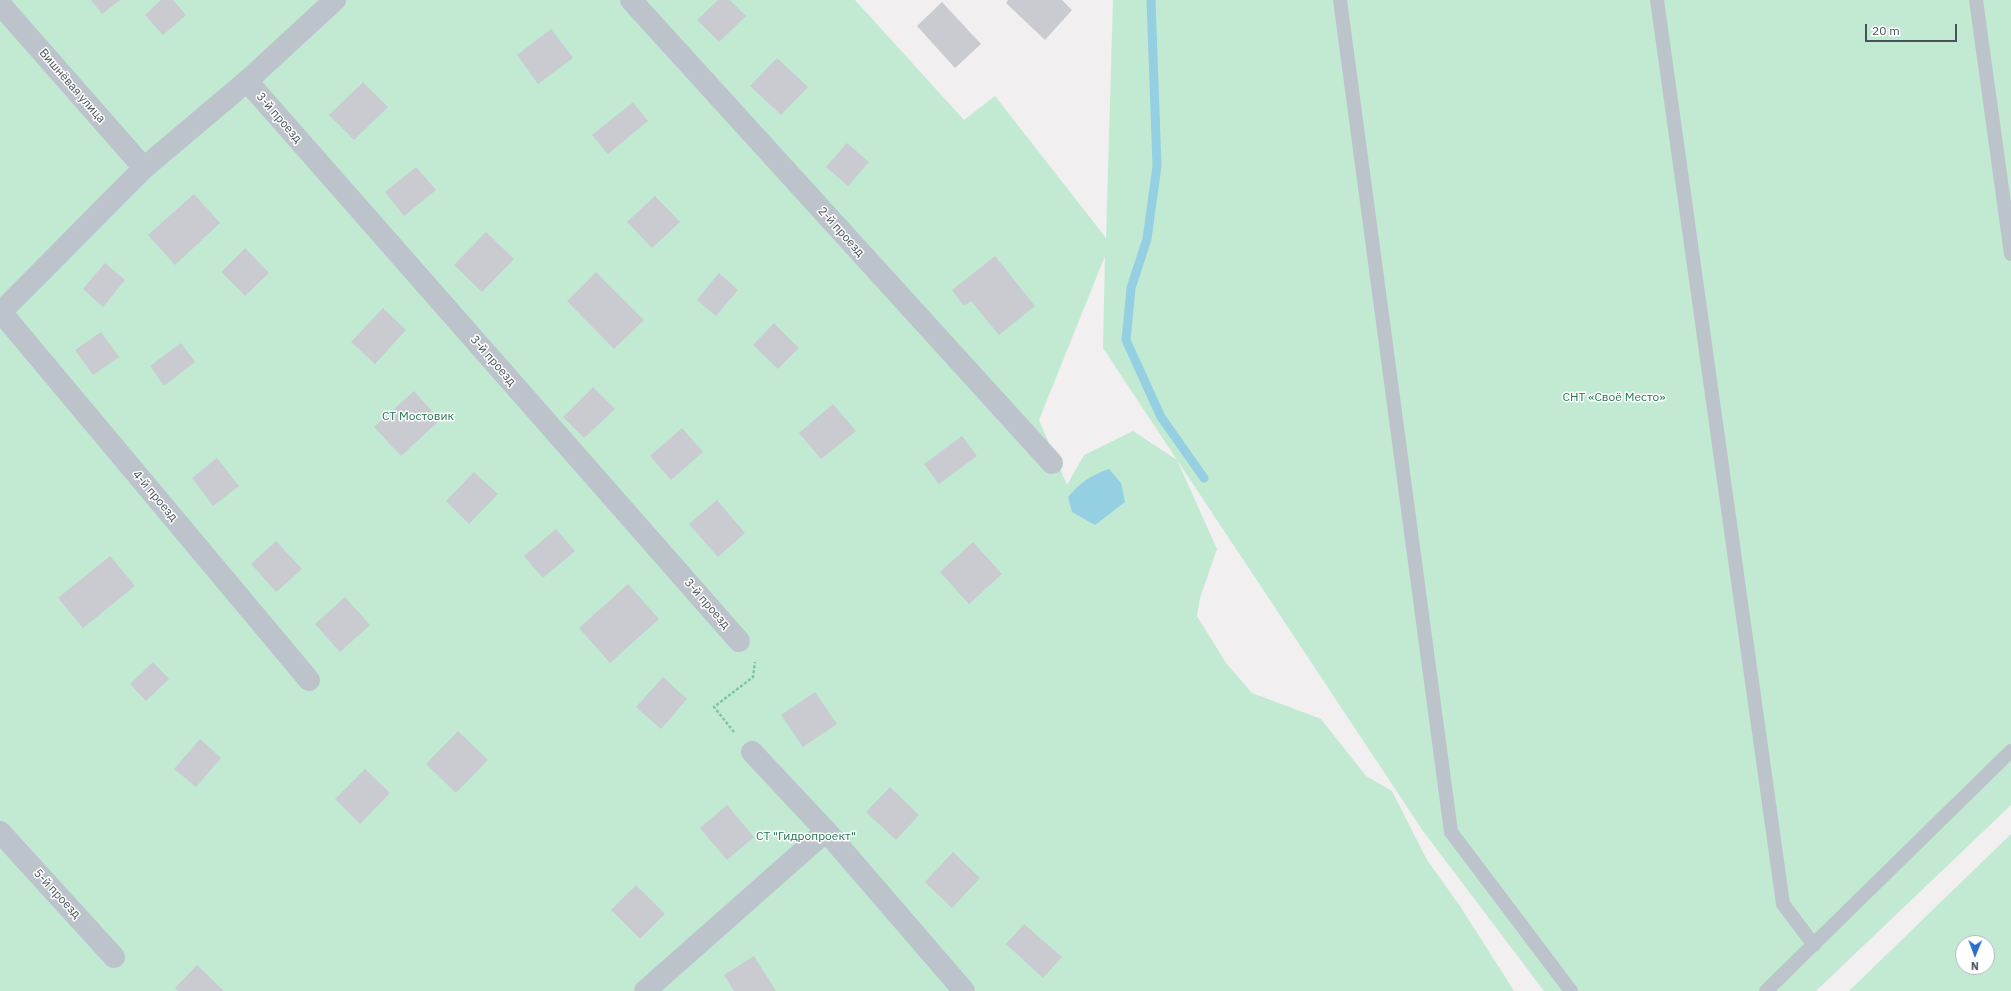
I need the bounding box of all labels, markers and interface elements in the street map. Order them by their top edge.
scale bar [1867,16,1959,42]
text: 20 m [1872,23,1900,38]
street label: Вишнёвая улица [36,46,108,126]
street label: 3-й проезд [253,90,305,146]
street label: 2-й проезд [815,204,867,260]
street label: 3-й проезд [467,333,519,389]
park label: СНТ «Своё Место» [1563,391,1665,405]
park label: СТ Мостовик [382,410,454,424]
street label: 4-й проезд [129,468,181,524]
street label: 3-й проезд [681,576,733,632]
park label: СТ "Гидропроект" [756,830,856,844]
street label: 5-й проезд [31,866,83,922]
north arrow [1955,935,1995,975]
text: N [1971,959,1979,973]

